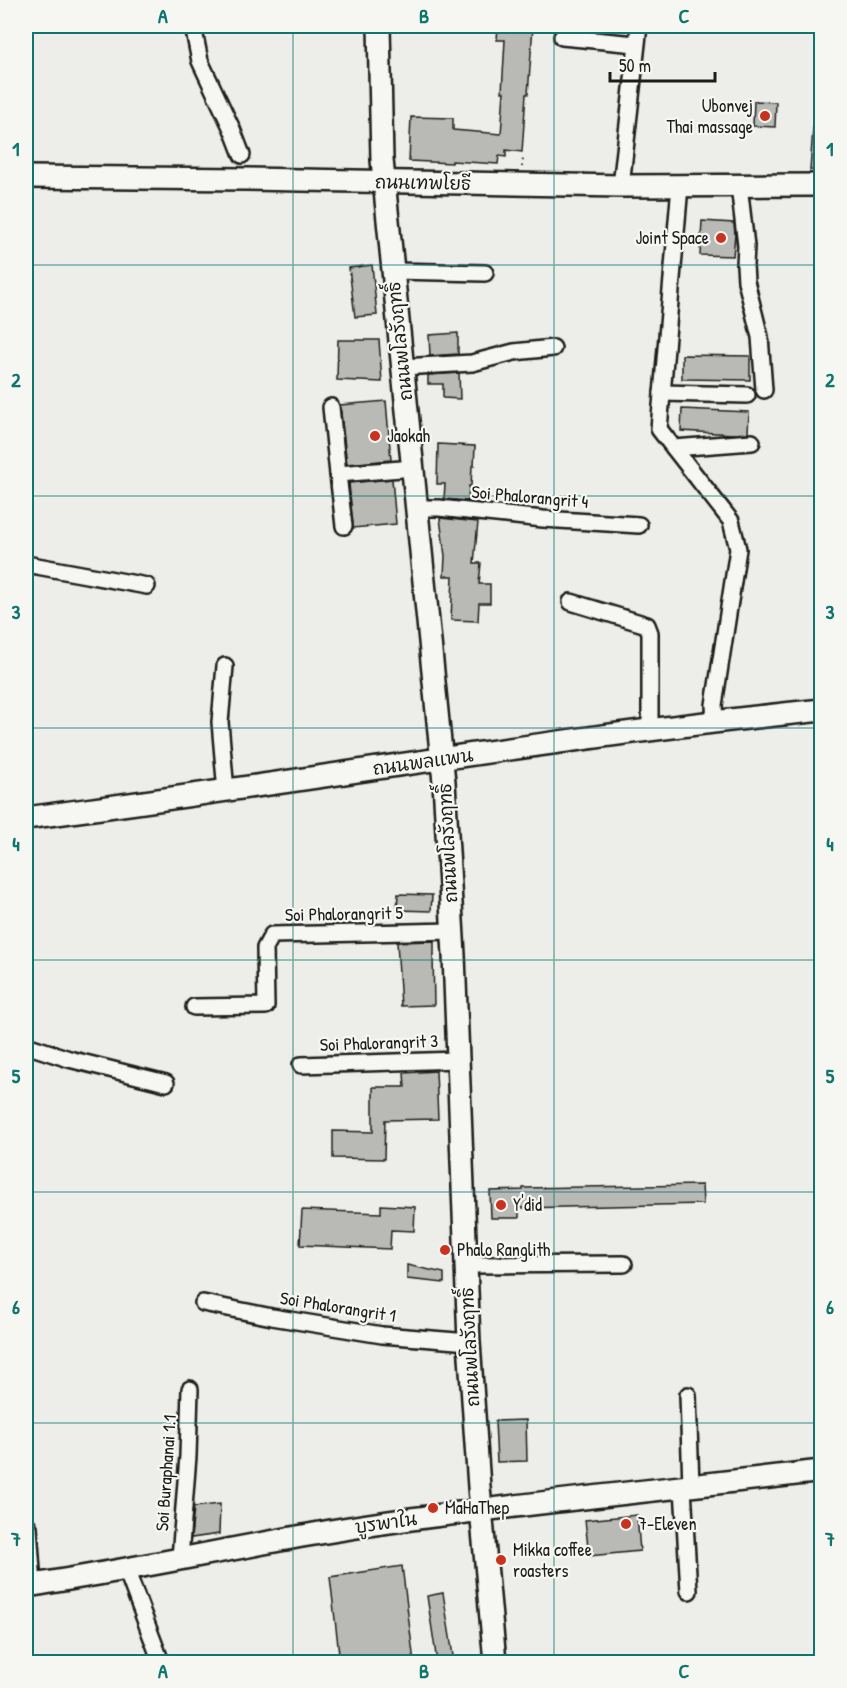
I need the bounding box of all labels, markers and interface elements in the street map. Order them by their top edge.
text: A [158,2,168,29]
text: B [419,2,429,29]
text: C [679,2,690,29]
scale bar [610,45,715,83]
text: 50 m [619,53,651,78]
place label: Ubonvej Thai massage [666,93,753,139]
marker: Ubonvej Thai massage [758,109,772,123]
text: 1 [12,135,20,162]
text: 1 [826,135,834,162]
street label: ถนนเทพโยธี [375,169,471,196]
place label: Joint Space [635,225,709,250]
marker: Joint Space [714,231,728,245]
street label: ถนนพโลรังฤทธิ์ [377,280,418,402]
text: 2 [11,366,21,393]
text: 2 [825,366,835,393]
place label: Jaokah [387,423,430,448]
marker: Jaokah [368,429,382,443]
street label: Soi Phalorangrit 4 [471,479,590,514]
text: 3 [12,598,21,625]
text: 3 [826,598,835,625]
street label: ถนนพลแพน [371,742,475,781]
street label: ถนนพโลรังฤทธิ์ [428,782,463,904]
text: 4 [12,830,20,857]
text: 4 [826,830,834,857]
street label: Soi Phalorangrit 5 [285,900,404,927]
street label: Soi Phalorangrit 3 [319,1028,439,1057]
text: 5 [12,1062,21,1089]
text: 5 [826,1062,835,1089]
place label: Y'did [513,1192,542,1217]
marker: Y'did [494,1198,508,1212]
place label: Phalo Ranglith [457,1237,551,1262]
marker: Phalo Ranglith [438,1243,452,1257]
street label: Soi Phalorangrit 1 [278,1285,398,1328]
street label: ถนนพโลรังฤทธิ์ [450,1286,485,1408]
text: 6 [12,1293,20,1320]
text: 6 [826,1293,834,1320]
street label: Soi Buraphanai 1.1 [149,1414,182,1532]
place label: MaHaThep [445,1495,509,1520]
marker: MaHaThep [426,1501,440,1515]
street label: บูรพาใน [353,1506,419,1541]
place label: 7-Eleven [638,1511,697,1536]
marker: 7-Eleven [619,1517,633,1531]
text: 7 [10,1525,21,1552]
text: 7 [824,1525,835,1552]
place label: Mikka coffee roasters [513,1537,592,1583]
marker: Mikka coffee roasters [494,1553,508,1567]
text: A [158,1657,168,1684]
text: B [419,1657,429,1684]
text: C [679,1657,690,1684]

